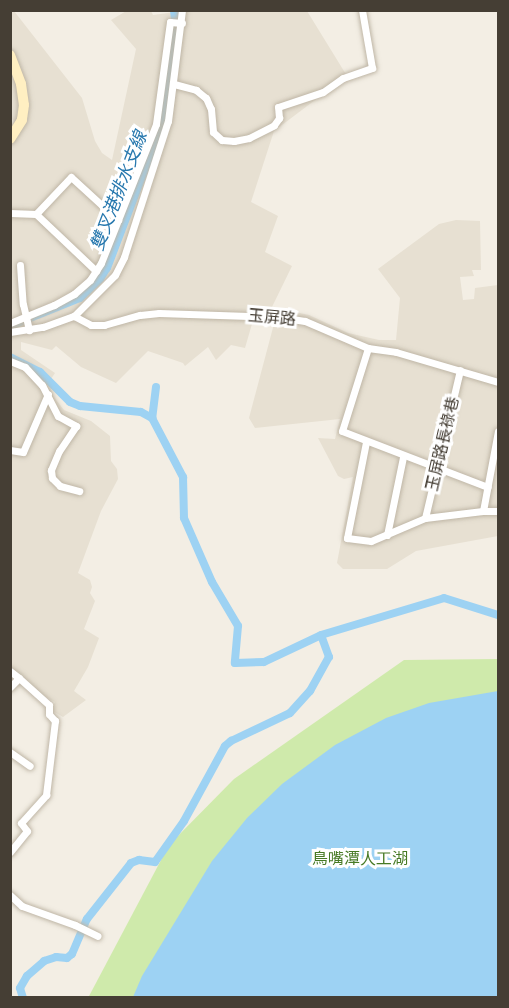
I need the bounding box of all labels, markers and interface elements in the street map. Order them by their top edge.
water label: 雙叉港排水支線 [86,128,152,254]
street label: 玉屏路 [247,306,297,330]
street label: 玉屏路長祿巷 [423,395,463,493]
park label: 鳥嘴潭人工湖 [312,849,408,869]

